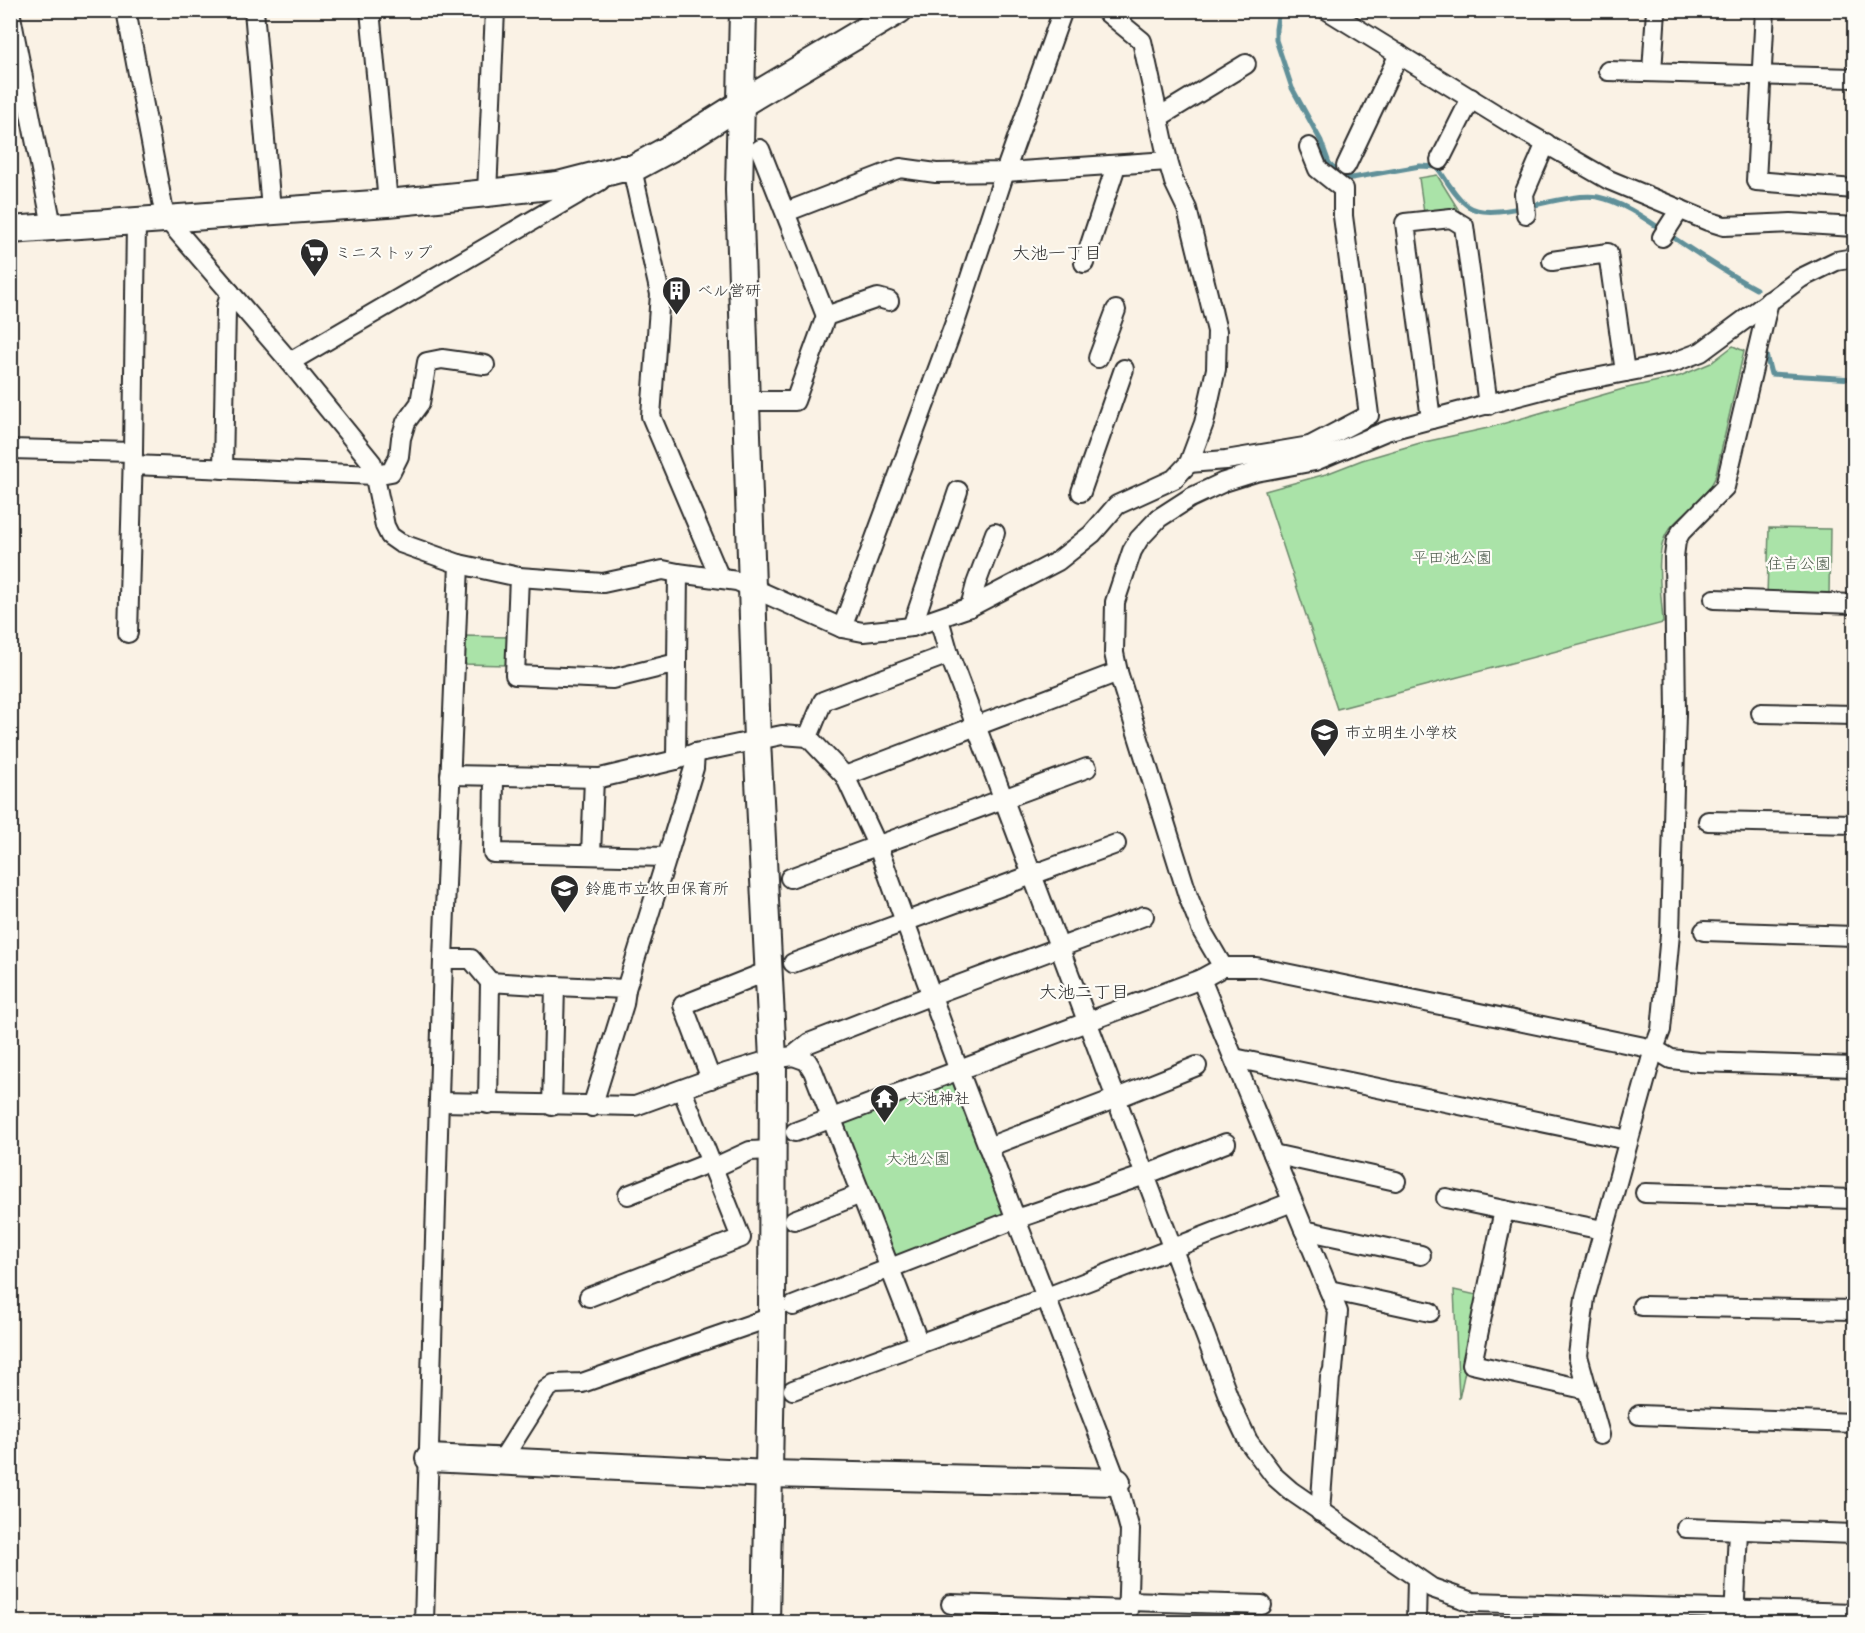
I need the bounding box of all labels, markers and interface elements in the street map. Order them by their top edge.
supermarket icon: ミニストップ [298,236,330,278]
district label: 大池一丁目 [1012,241,1102,264]
place label: ミニストップ [335,242,433,262]
building icon: べル営研 [660,274,692,316]
place label: べル営研 [697,280,761,300]
park label: 平田池公園 [1412,547,1492,567]
park label: 住吉公園 [1767,553,1831,573]
school or university icon: 市立明生小学校 [1308,716,1340,758]
place label: 市立明生小学校 [1345,722,1457,742]
school or university icon: 鈴鹿市立牧田保育所 [548,872,580,914]
place label: 鈴鹿市立牧田保育所 [585,878,729,898]
district label: 大池二丁目 [1039,980,1129,1003]
temple icon: 大池神社 [869,1082,901,1124]
place label: 大池神社 [906,1088,970,1108]
park label: 大池公園 [886,1148,950,1168]

